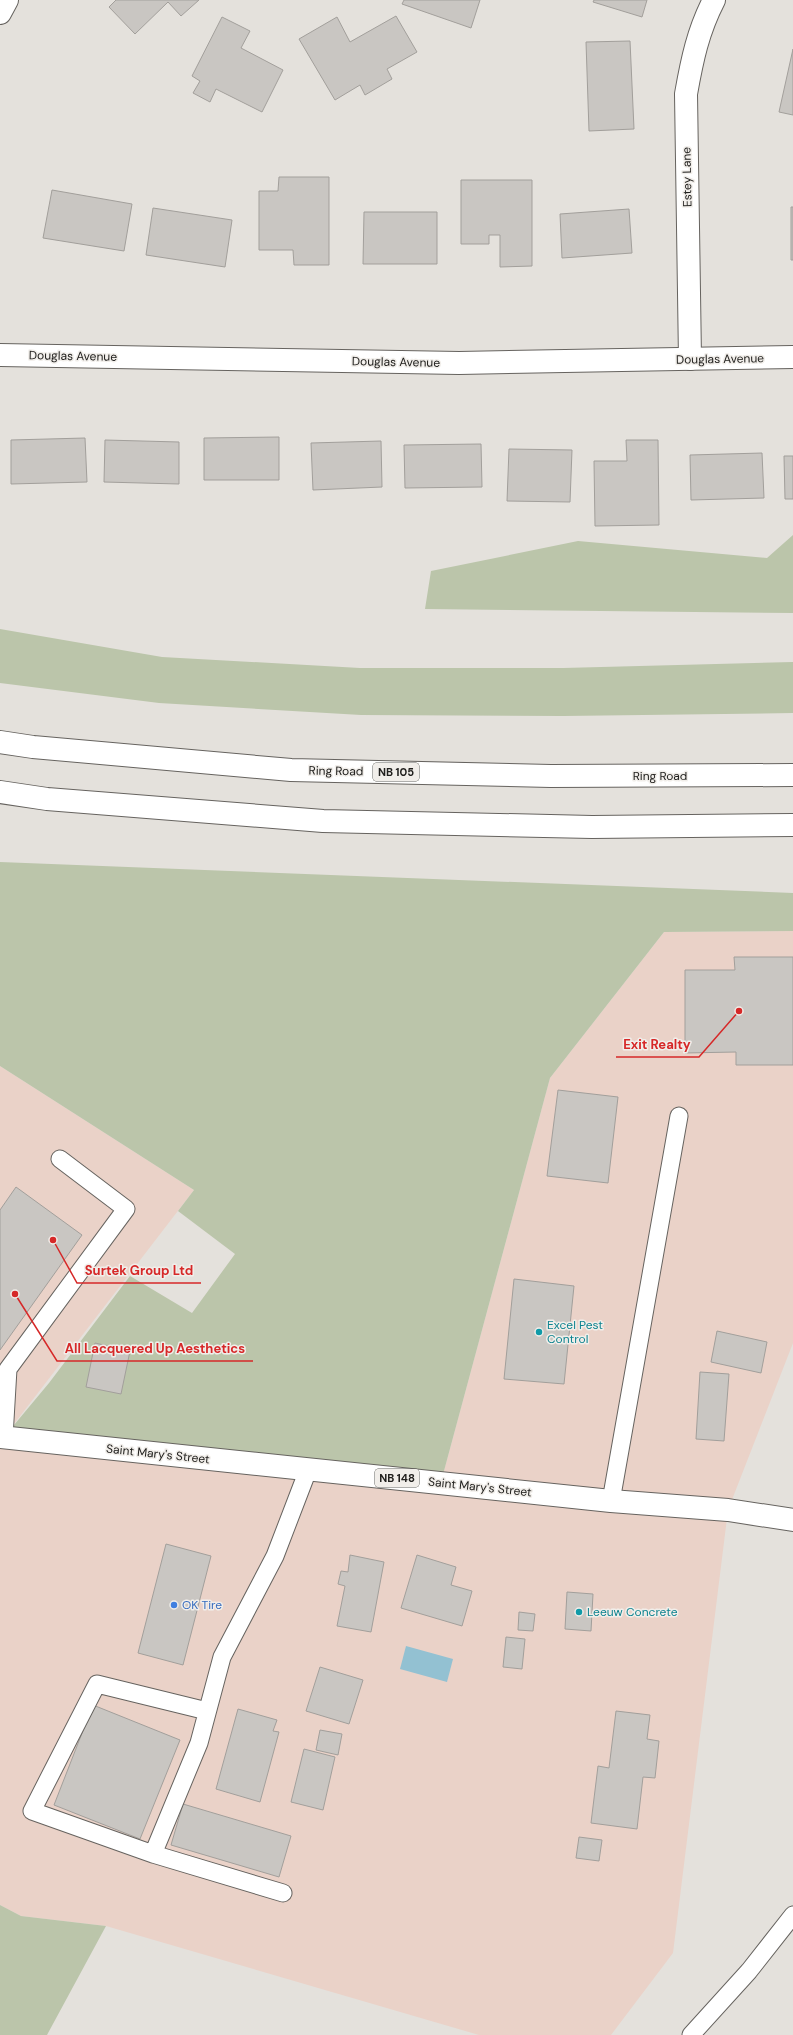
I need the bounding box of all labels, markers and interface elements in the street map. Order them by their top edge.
street label: Estey Lane [678,147,696,207]
street label: Douglas Avenue [29,347,117,365]
street label: Douglas Avenue [676,350,764,368]
street label: Douglas Avenue [352,353,440,371]
street label: Ring Road [308,763,364,779]
road number: NB 105 [373,763,419,781]
street label: Ring Road [633,768,687,784]
callout: Exit Realty [616,1032,699,1057]
text: Exit Realty [623,1036,691,1053]
callout: Surtek Group Ltd [77,1258,201,1283]
text: Surtek Group Ltd [85,1262,193,1279]
place label: Excel Pest Control [547,1317,603,1347]
marker: Excel Pest Control [534,1327,544,1337]
callout: All Lacquered Up Aesthetics [57,1336,253,1361]
text: All Lacquered Up Aesthetics [65,1340,245,1357]
street label: Saint Mary's Street [105,1441,211,1467]
road number: NB 148 [375,1469,419,1487]
street label: Saint Mary's Street [427,1474,533,1500]
place label: OK Tire [182,1597,222,1613]
marker: OK Tire [169,1600,179,1610]
place label: Leeuw Concrete [587,1604,678,1620]
marker: Leeuw Concrete [574,1607,584,1617]

